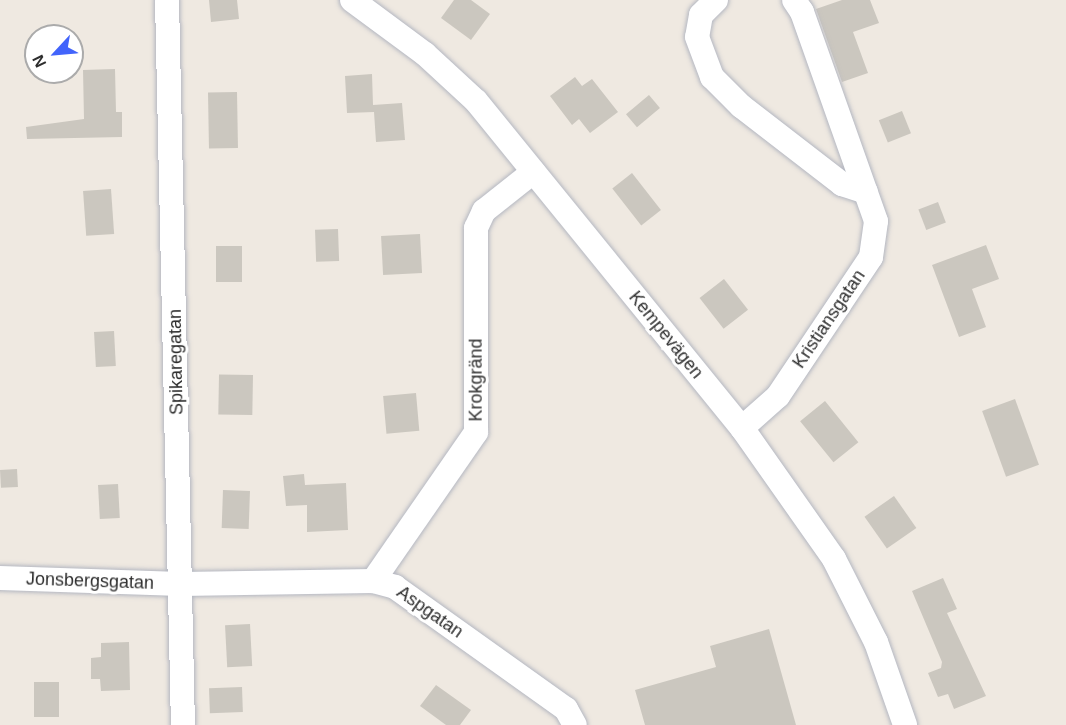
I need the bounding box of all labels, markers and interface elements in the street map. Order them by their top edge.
north arrow [24,24,84,84]
text: N [29,52,49,70]
street label: Kristiansgatan [788,266,870,372]
street label: Kempevägen [624,287,708,383]
street label: Spikaregatan [164,309,188,415]
street label: Krokgränd [465,338,487,422]
street label: Jonsbergsgatan [26,568,154,594]
street label: Aspgatan [393,581,467,643]

